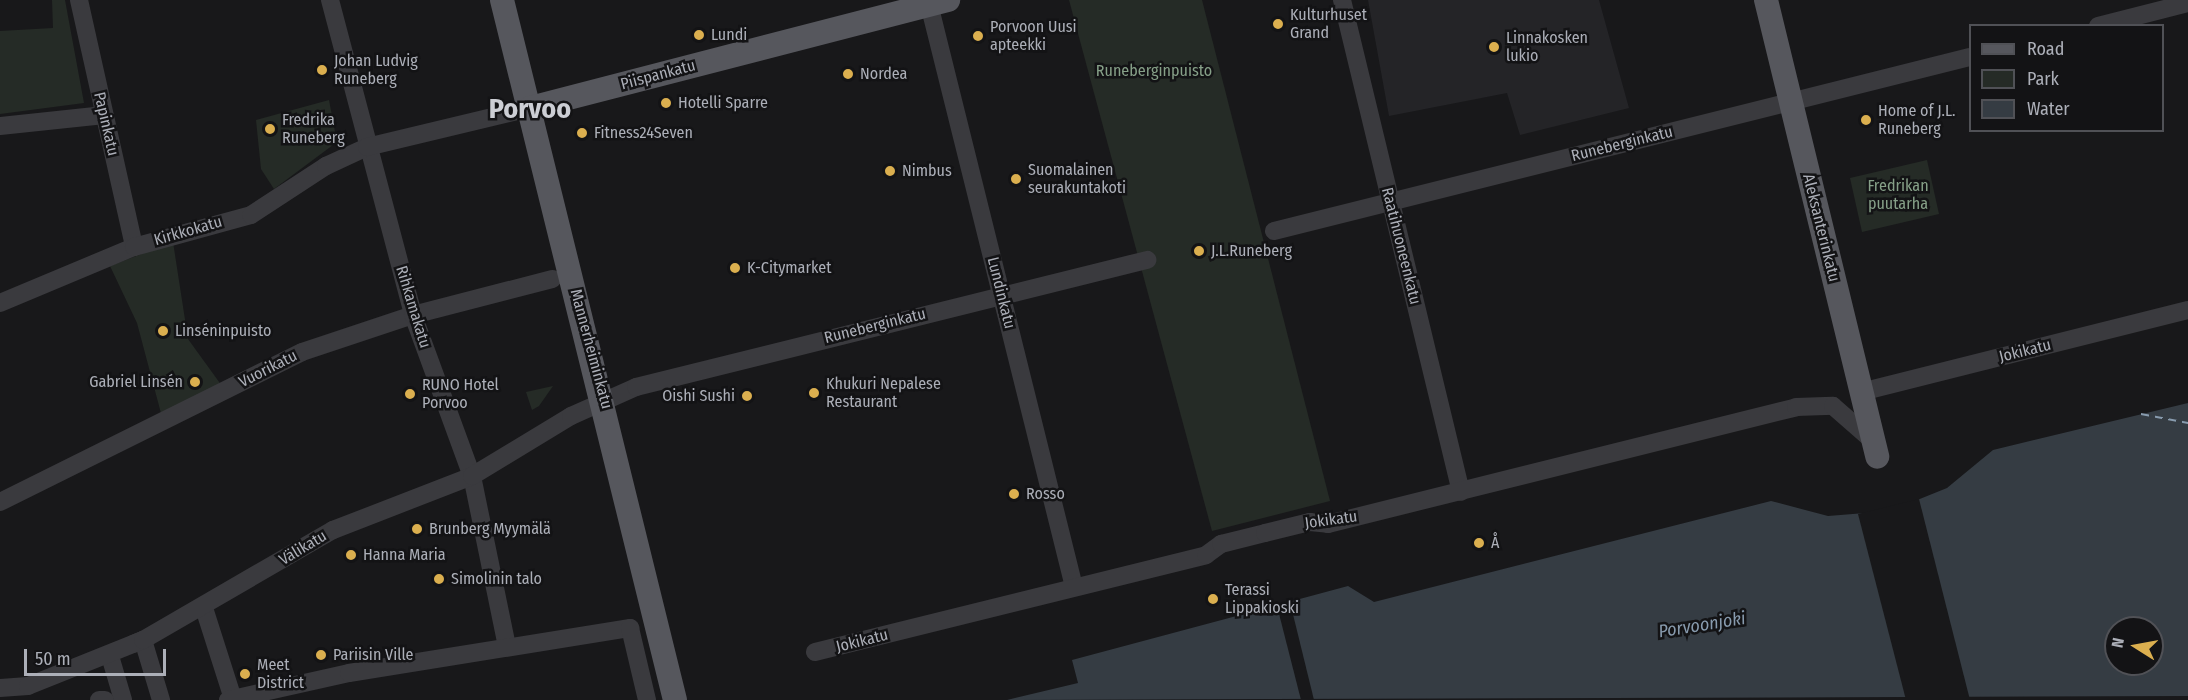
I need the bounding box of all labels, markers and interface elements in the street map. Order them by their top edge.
place label: Kulturhuset Grand [1290,5,1367,43]
place label: Porvoon Uusi apteekki [990,17,1077,55]
marker: Kulturhuset Grand [1271,17,1285,31]
legend [1969,24,2164,132]
place label: Lundi [711,25,747,45]
marker: Lundi [692,28,706,42]
place label: Linnakosken lukio [1506,28,1588,66]
marker: Porvoon Uusi apteekki [971,29,985,43]
text: Road [2027,38,2064,60]
marker: Linnakosken lukio [1487,40,1501,54]
place label: Johan Ludvig Runeberg [334,51,418,89]
street label: Piispankatu [619,56,697,94]
park label: Runeberginpuisto [1096,61,1212,81]
marker: Johan Ludvig Runeberg [315,63,329,77]
place label: Nordea [860,64,907,84]
marker: Nordea [841,67,855,81]
text: Park [2027,68,2059,90]
street label: Papinkatu [89,90,123,158]
district label: Porvoo [489,92,571,126]
place label: Hotelli Sparre [678,93,768,113]
marker: Hotelli Sparre [659,96,673,110]
text: Water [2027,98,2070,120]
place label: Home of J.L. Runeberg [1878,101,1955,139]
place label: Fredrika Runeberg [282,110,345,148]
marker: Home of J.L. Runeberg [1859,113,1873,127]
marker: Fredrika Runeberg [263,122,277,136]
street label: Runeberginkatu [1569,122,1675,166]
place label: Fitness24Seven [594,123,693,143]
marker: Fitness24Seven [575,126,589,140]
place label: Suomalainen seurakuntakoti [1028,160,1126,198]
place label: Nimbus [902,161,952,181]
marker: Nimbus [883,164,897,178]
marker: Suomalainen seurakuntakoti [1009,172,1023,186]
street label: Aleksanterinkatu [1798,172,1844,284]
park label: Fredrikan puutarha [1867,176,1929,214]
street label: Raatihuoneenkatu [1377,185,1425,307]
street label: Kirkkokatu [152,212,224,250]
place label: J.L.Runeberg [1211,241,1292,261]
marker: J.L.Runeberg [1192,244,1206,258]
street label: Lundinkatu [983,255,1019,331]
place label: K-Citymarket [747,258,831,278]
marker: K-Citymarket [728,261,742,275]
street label: Rihkamakatu [391,264,435,350]
street label: Mannerheiminkatu [566,287,616,411]
street label: Runeberginkatu [822,304,928,348]
place label: Linséninpuisto [175,321,271,341]
marker: Linséninpuisto [156,324,170,338]
street label: Jokikatu [1997,335,2053,367]
street label: Vuorikatu [236,346,300,392]
place label: Gabriel Linsén [89,372,183,392]
place label: Khukuri Nepalese Restaurant [826,374,941,412]
marker: Gabriel Linsén [188,375,202,389]
place label: RUNO Hotel Porvoo [422,375,499,413]
place label: Oishi Sushi [662,386,735,406]
marker: Khukuri Nepalese Restaurant [807,386,821,400]
marker: RUNO Hotel Porvoo [403,387,417,401]
marker: Oishi Sushi [740,389,754,403]
place label: Rosso [1026,484,1065,504]
marker: Rosso [1007,487,1021,501]
street label: Jokikatu [1303,507,1359,533]
place label: Brunberg Myymälä [429,519,551,539]
marker: Brunberg Myymälä [410,522,424,536]
street label: Välikatu [276,526,330,570]
place label: Å [1491,533,1499,553]
marker: Å [1472,536,1486,550]
place label: Hanna Maria [363,545,446,565]
marker: Hanna Maria [344,548,358,562]
place label: Simolinin talo [451,569,542,589]
marker: Simolinin talo [432,572,446,586]
place label: Terassi Lippakioski [1225,580,1299,618]
marker: Terassi Lippakioski [1206,592,1220,606]
water label: Porvoonjoki [1657,607,1747,643]
north arrow [2104,616,2164,676]
street label: Jokikatu [834,625,890,657]
text: N [2108,636,2128,649]
scale bar [27,637,170,675]
place label: Pariisin Ville [333,645,414,665]
text: 50 m [35,648,71,670]
marker: Pariisin Ville [314,648,328,662]
place label: Meet District [257,655,304,693]
marker: Meet District [238,667,252,681]

